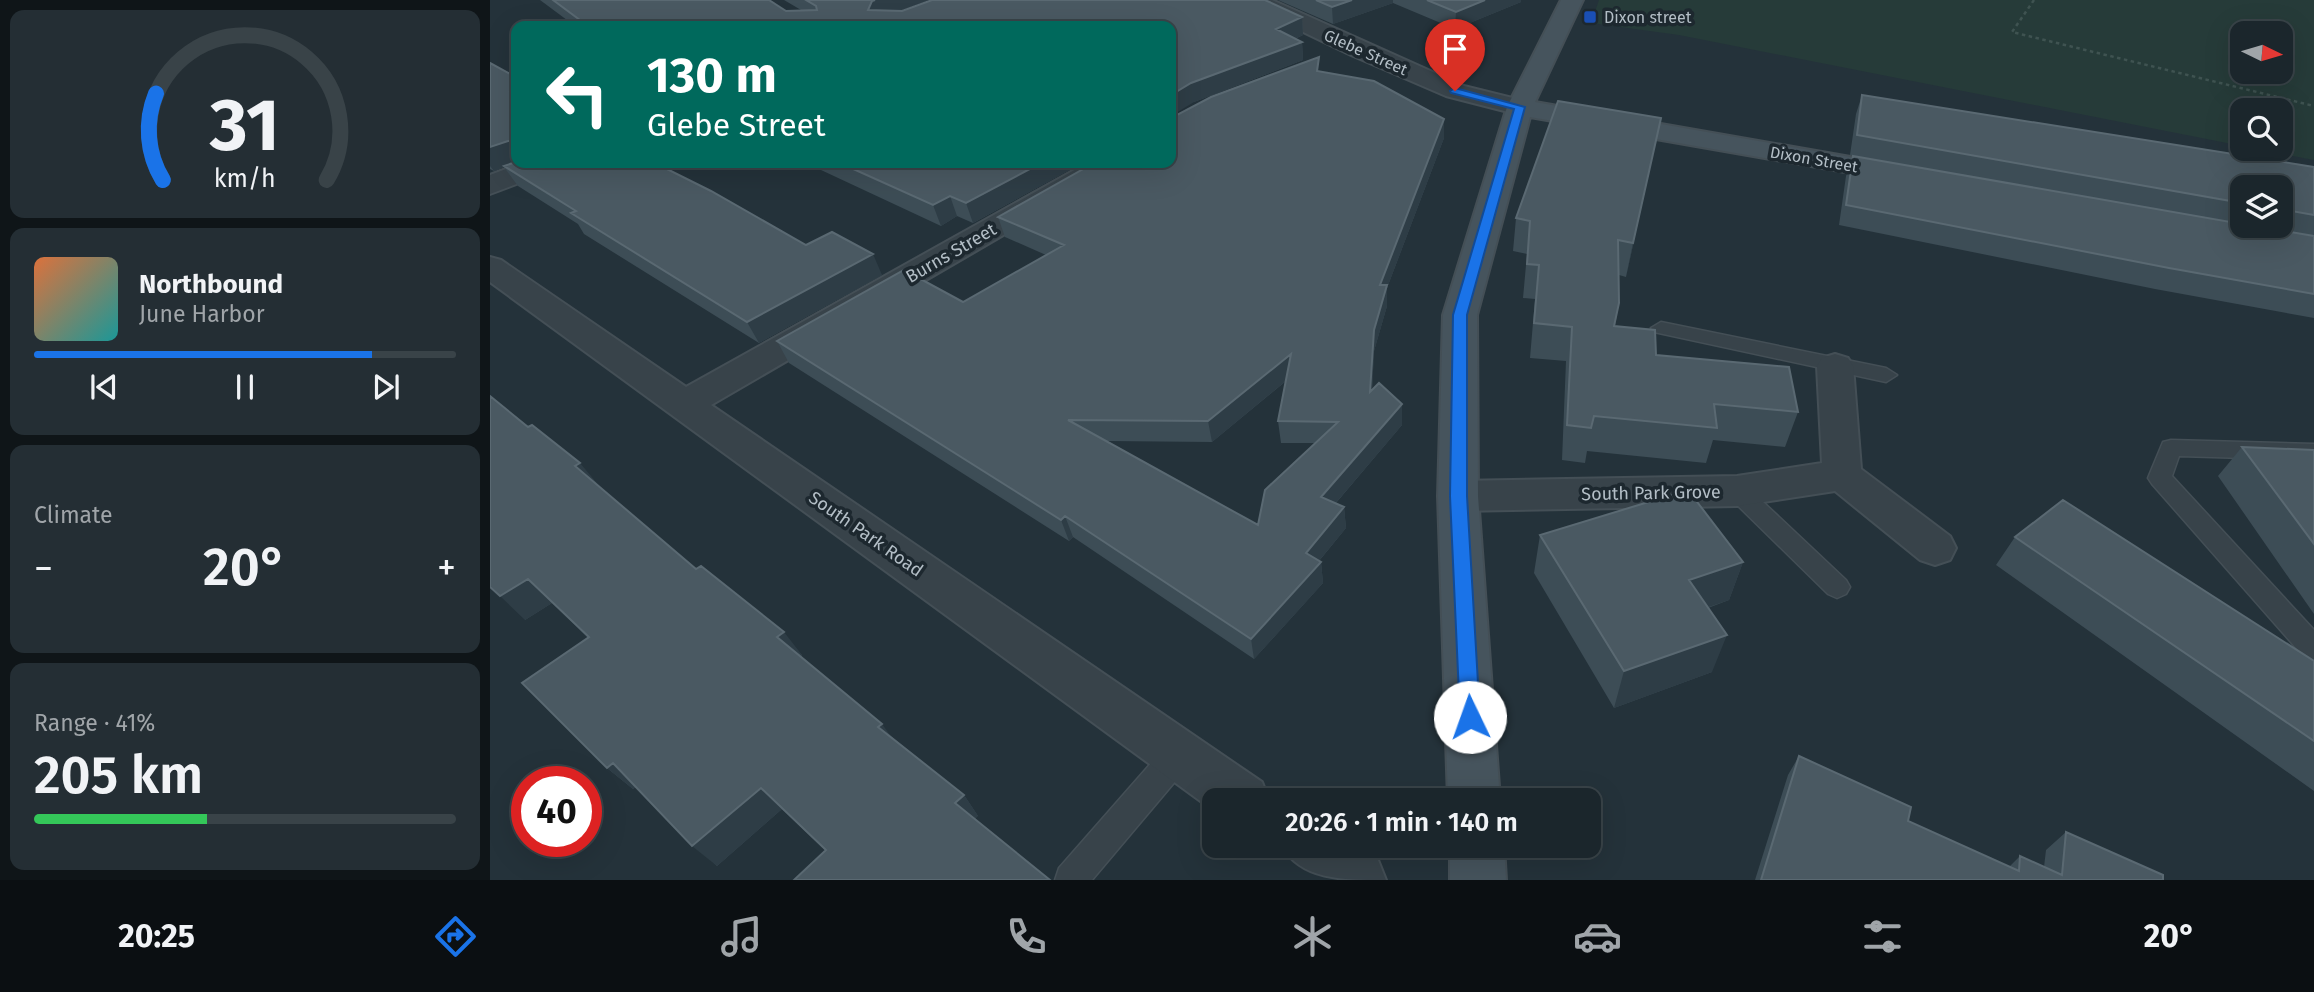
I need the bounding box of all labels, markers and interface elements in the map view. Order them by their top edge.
place label: Dixon street [1604,8,1692,27]
marker: Dixon street [1582,9,1598,25]
pin [1425,19,1485,91]
north arrow [2230,21,2292,84]
map controls [2230,21,2293,238]
street label: Glebe Street [1321,26,1411,79]
icon: arrive [1436,30,1474,68]
text: 130 m [647,46,777,105]
icon: left [532,49,623,140]
text: 31 [209,82,280,169]
button: search [2230,98,2293,161]
text: Glebe Street [647,106,826,144]
street label: Dixon Street [1769,142,1860,177]
text: km/h [214,164,276,194]
button: layers [2230,175,2293,238]
street label: Burns Street [902,218,1001,288]
text: Northbound [139,269,283,300]
text: June Harbor [139,300,265,328]
icon: previous [85,368,123,406]
icon: pause [226,368,264,406]
icon: next [367,368,405,406]
street label: South Park Grove [1581,481,1721,505]
street label: South Park Road [805,486,927,582]
text: Climate [34,501,113,529]
text: 20° [203,536,287,599]
text: − [34,545,53,591]
text: + [437,545,456,591]
position arrow [1433,680,1507,754]
text: Range · 41% [34,709,155,737]
text: 205 km [34,744,203,807]
speed limit sign: 40 [511,766,602,857]
text: 20:26 · 1 min · 140 m [1285,807,1518,838]
icon: directions [431,912,480,961]
icon: music [717,912,766,961]
icon: phone [1002,912,1051,961]
icon: climate [1288,912,1337,961]
icon: car [1573,912,1622,961]
icon: filters [1858,912,1907,961]
text: 20:25 [118,917,195,955]
text: 20° [2144,917,2196,955]

